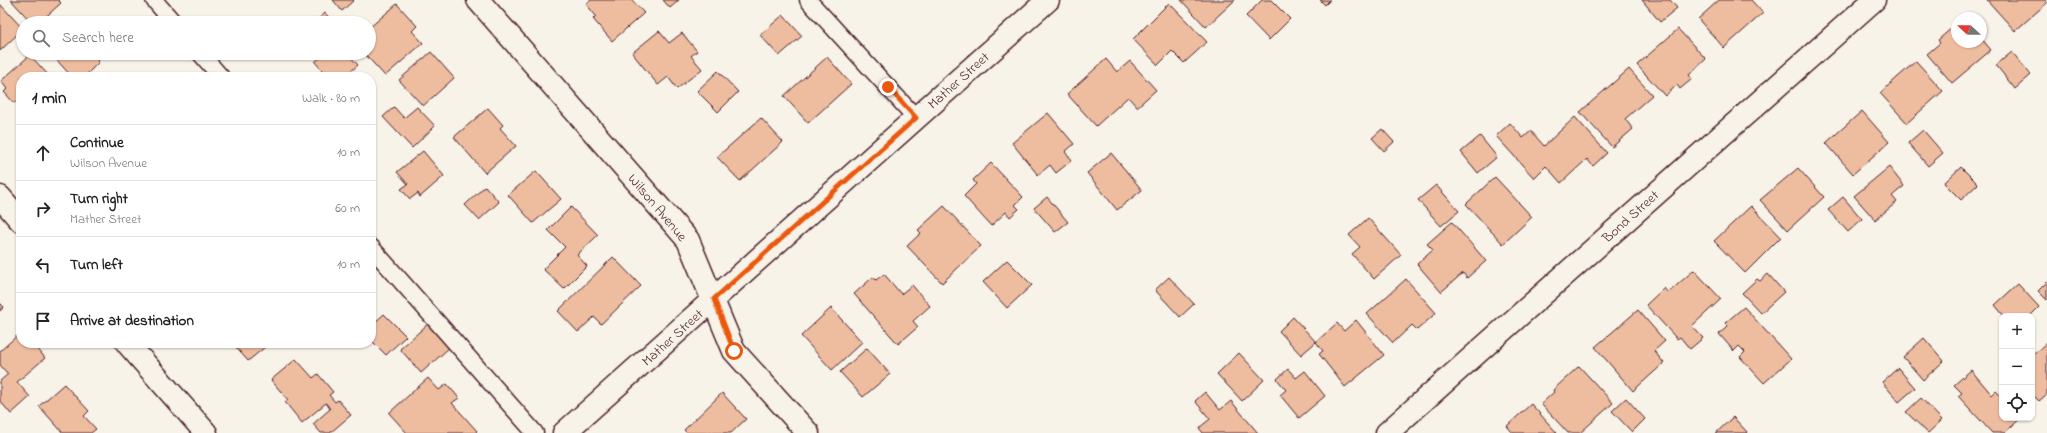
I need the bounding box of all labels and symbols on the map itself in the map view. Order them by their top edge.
north arrow [1951,12,1987,48]
street label: Mather Street [923,47,995,115]
route end [879,78,897,96]
street label: Wilson Avenue [622,169,692,247]
street label: Bond Street [1597,186,1664,249]
street label: Mather Street [637,304,709,372]
route start [725,342,743,360]

